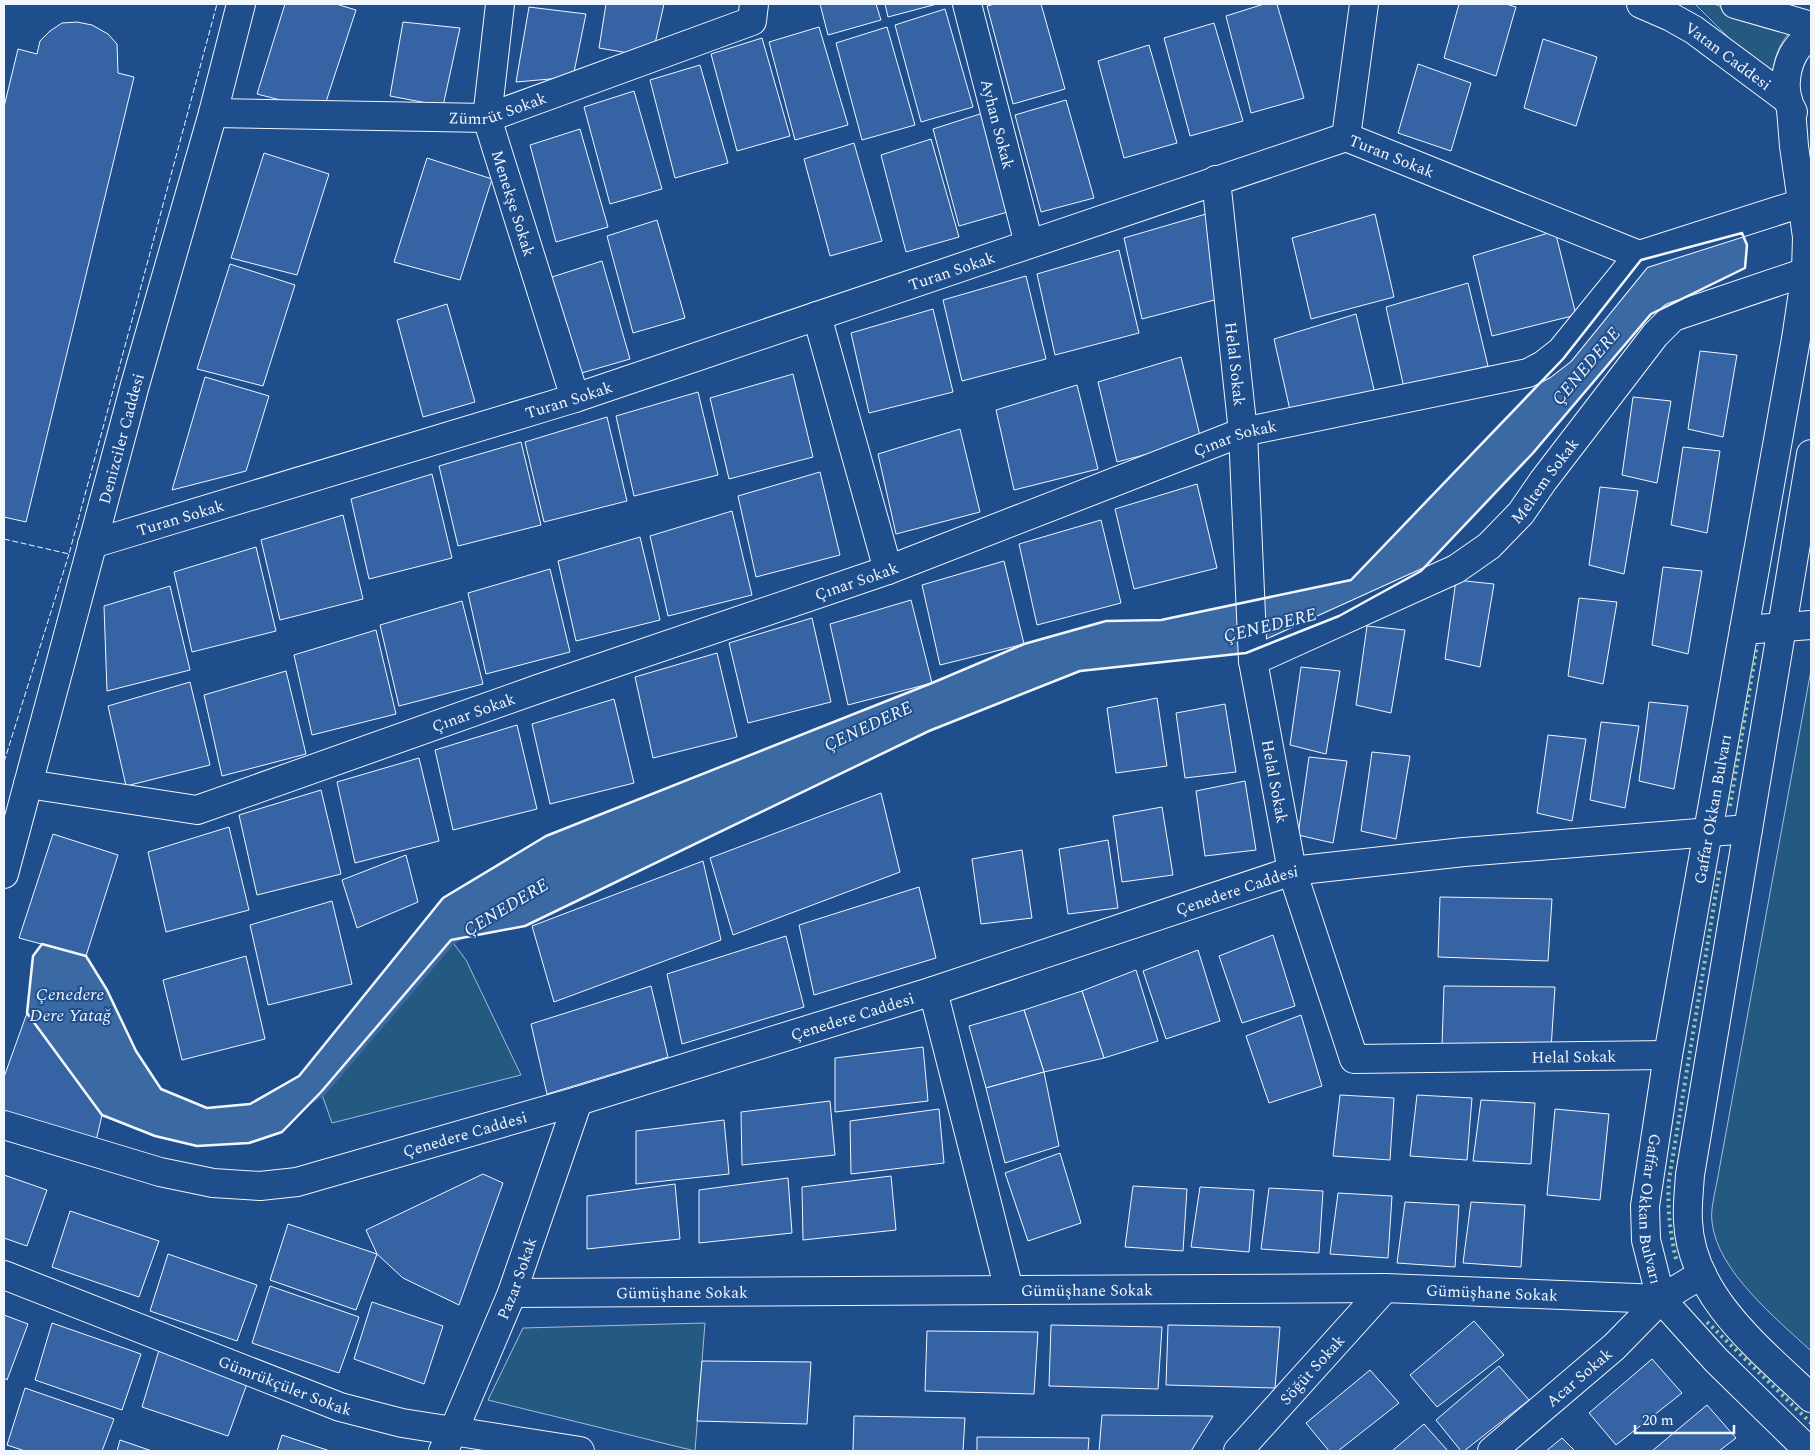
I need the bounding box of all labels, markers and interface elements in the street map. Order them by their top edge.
street label: Vatan Caddesi [1680,16,1776,97]
street label: Ayhan Sokak [974,77,1020,172]
street label: Zümrüt Sokak [448,86,550,131]
street label: Turan Sokak [1345,128,1438,184]
street label: Menekşe Sokak [485,147,541,260]
street label: Turan Sokak [905,246,998,297]
street label: Helal Sokak [1218,321,1251,408]
water label: ÇENEDERE [1545,321,1627,411]
street label: Denizciler Caddesi [93,370,151,507]
street label: Turan Sokak [522,375,616,425]
street label: Çınar Sokak [1190,414,1279,463]
street label: Meltem Sokak [1505,433,1585,530]
street label: Turan Sokak [134,494,227,543]
street label: Çınar Sokak [812,556,902,607]
water label: ÇENEDERE [1221,601,1320,650]
street label: Çınar Sokak [428,687,519,739]
water label: ÇENEDERE [819,694,917,759]
street label: Gaffar Okkan Bulvarı [1688,732,1738,886]
street label: Helal Sokak [1255,738,1294,825]
street label: Çenedere Caddesi [1173,859,1300,922]
water label: ÇENEDERE [459,871,554,944]
water label: Çenedere Dere Yatağ [29,981,112,1029]
street label: Çenedere Caddesi [788,987,917,1047]
street label: Helal Sokak [1531,1045,1616,1070]
street label: Çenedere Caddesi [400,1105,530,1164]
street label: Gaffar Okkan Bulvarı [1632,1132,1668,1287]
street label: Pazar Sokak [491,1234,543,1324]
street label: Gümüşhane Sokak [1021,1278,1153,1303]
street label: Gümüşhane Sokak [1425,1279,1558,1308]
street label: Gümüşhane Sokak [616,1281,748,1305]
street label: Söğüt Sokak [1274,1329,1351,1411]
street label: Acar Sokak [1541,1343,1618,1413]
street label: Gümrükçüler Sokak [215,1349,354,1423]
scale bar [1635,1402,1734,1434]
text: 20 m [1642,1409,1674,1432]

